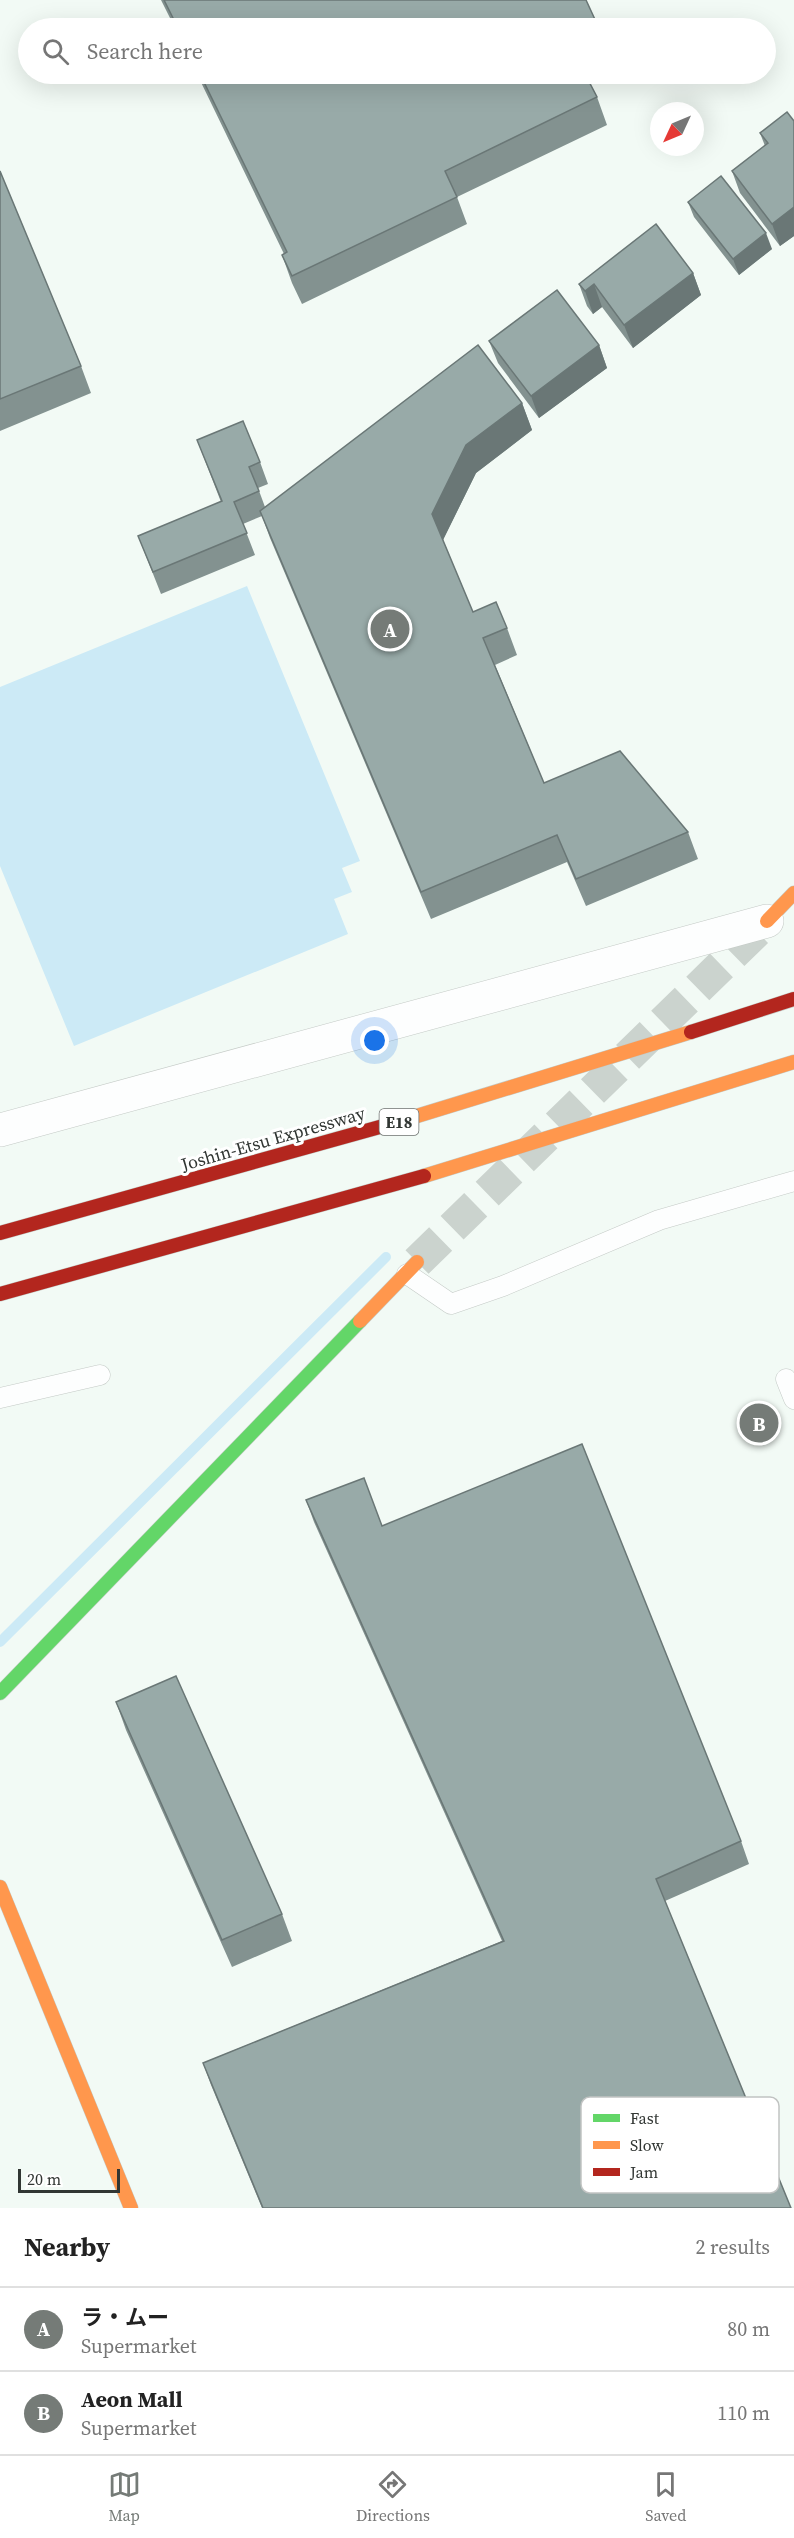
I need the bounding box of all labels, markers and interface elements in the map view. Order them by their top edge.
search box [18,18,776,84]
icon: search [39,35,72,68]
text: Search here [87,36,203,66]
north arrow [650,102,704,156]
pin: A [370,606,410,652]
your location [360,1026,389,1055]
street label: Joshin-Etsu Expressway [177,1100,368,1177]
road number: E18 [380,1109,418,1135]
pin: B [740,1400,778,1446]
legend [581,2097,779,2193]
text: Fast [630,2107,660,2129]
text: Slow [630,2134,665,2156]
text: Jam [629,2161,658,2183]
scale bar [18,2166,120,2194]
text: 20 m [27,2168,61,2190]
text: Nearby [24,2229,110,2265]
text: 2 results [695,2233,770,2261]
text: ラ・ムー [81,2302,169,2332]
text: A [37,2315,50,2343]
text: 80 m [727,2315,770,2343]
text: Supermarket [81,2332,196,2360]
text: Aeon Mall [81,2384,183,2414]
text: B [37,2399,50,2427]
text: 110 m [717,2399,770,2427]
text: Supermarket [81,2414,196,2442]
tab: Map [108,2468,141,2526]
tab: Directions [356,2468,430,2526]
tab: Saved [645,2468,686,2526]

